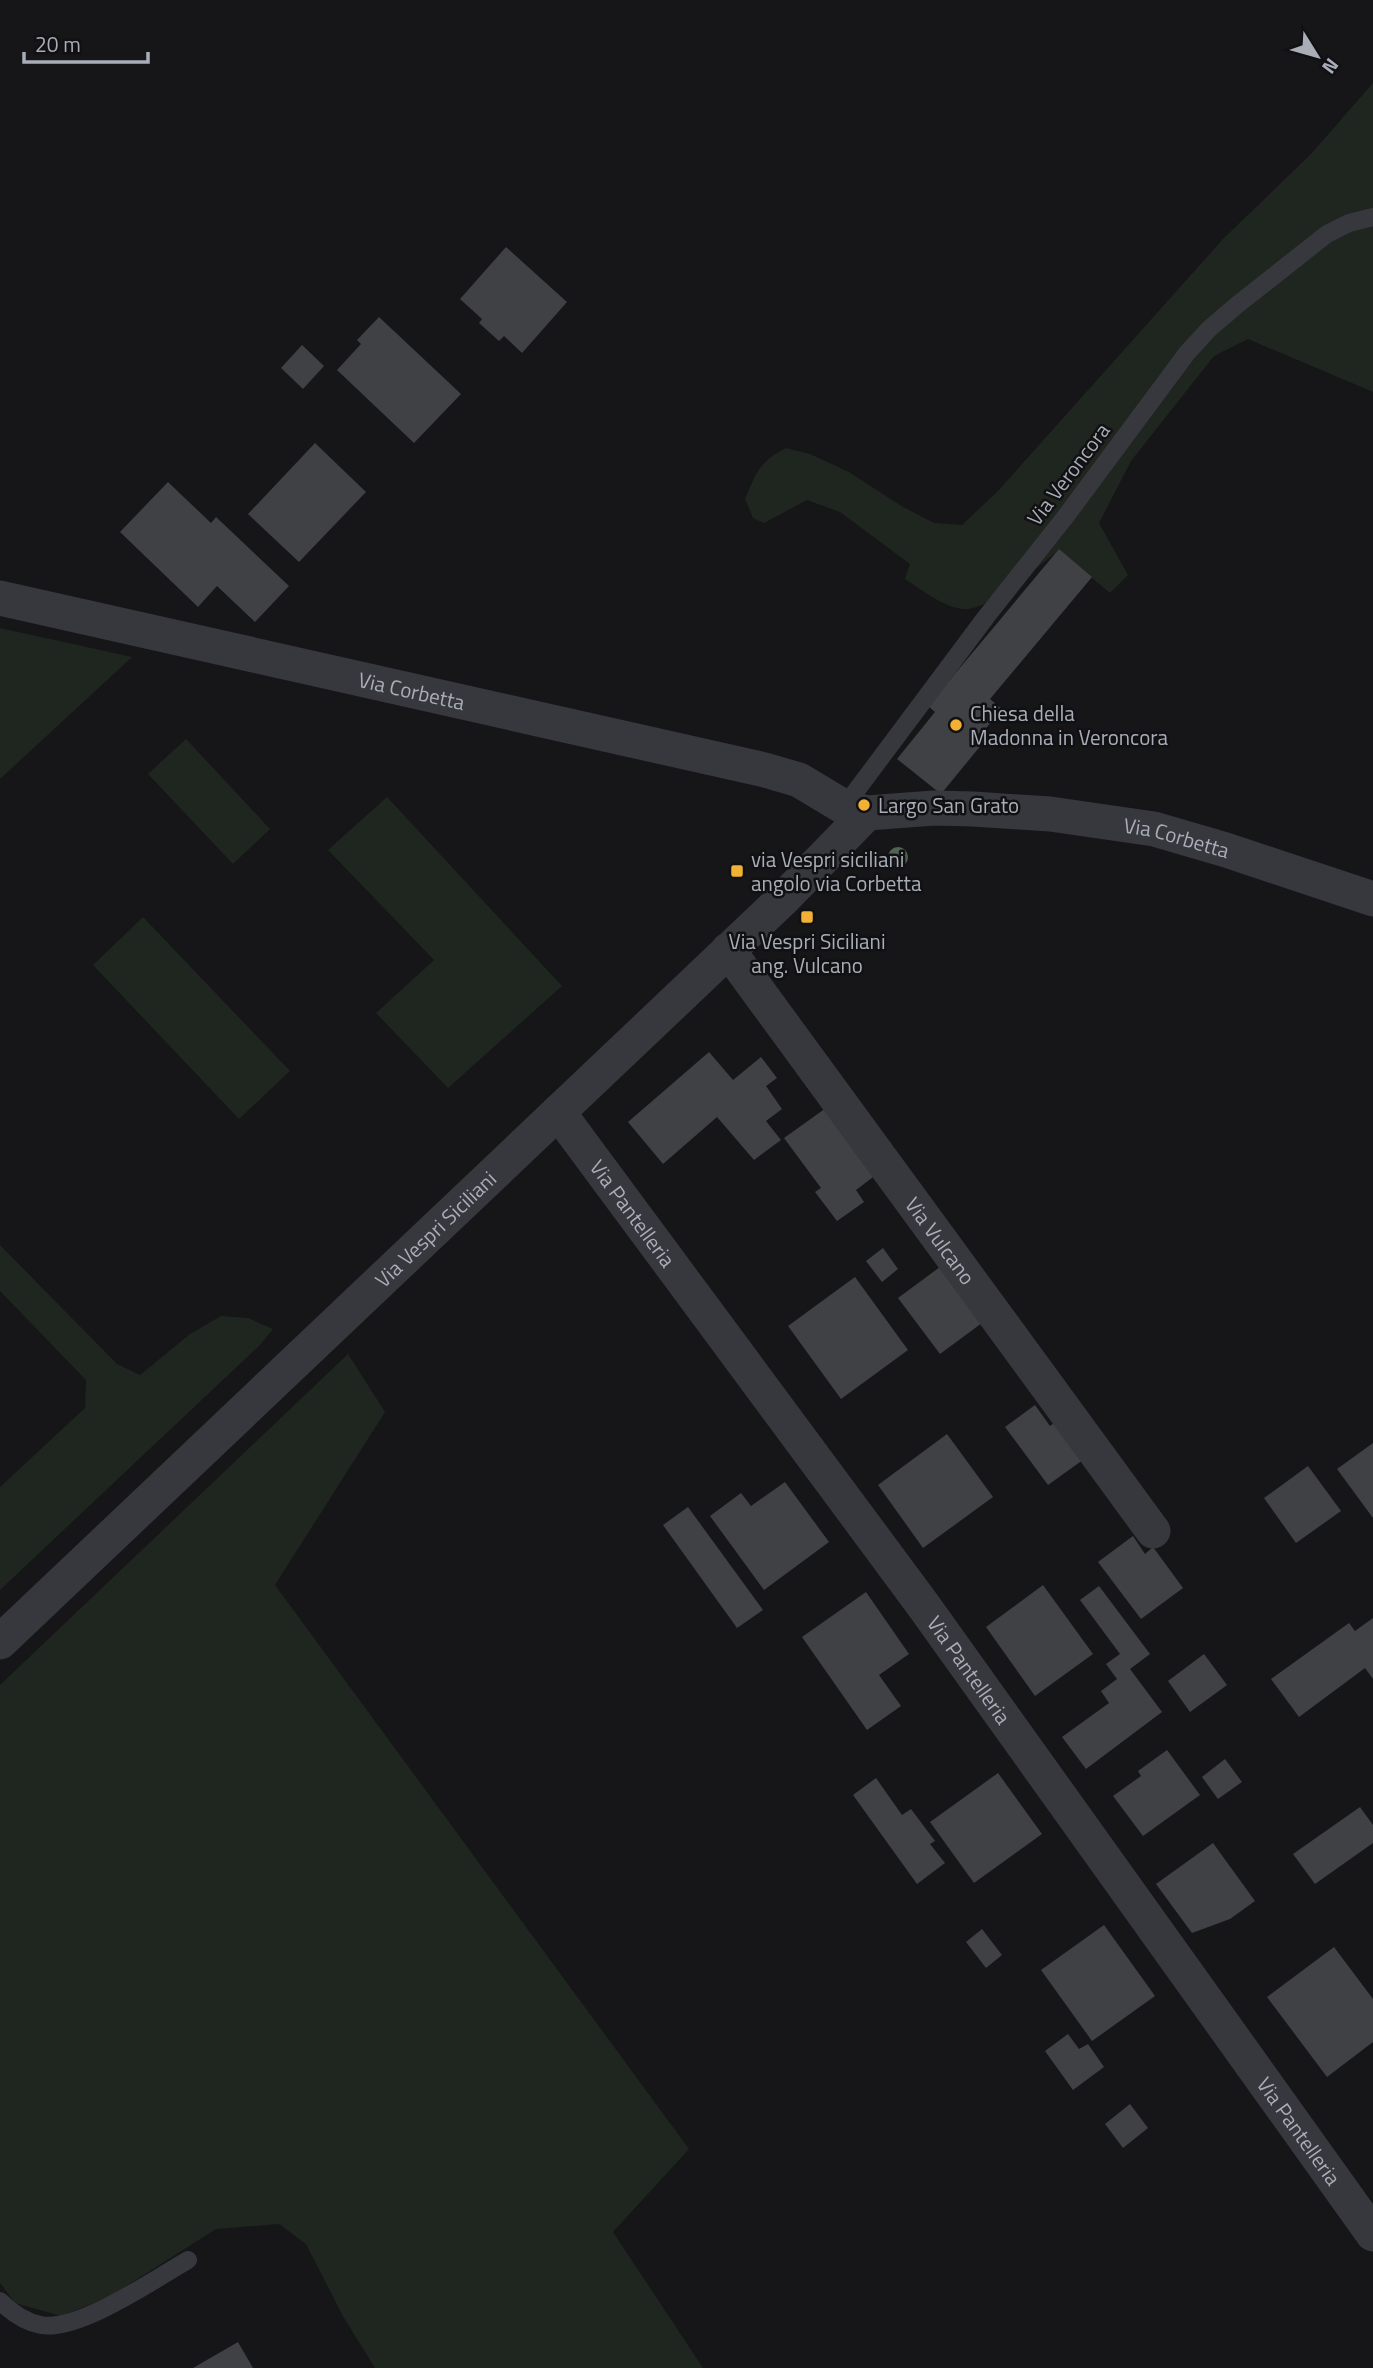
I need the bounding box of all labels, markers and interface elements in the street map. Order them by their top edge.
scale bar [24,21,149,65]
north arrow [1282,21,1352,91]
text: 20 m [35,28,81,60]
text: N [1315,53,1347,81]
street label: Via Veroncora [1019,415,1118,532]
street label: Via Corbetta [355,663,469,718]
place label: Chiesa della Madonna in Veroncora [970,697,1169,753]
marker: Chiesa della Madonna in Veroncora [948,717,964,733]
place label: Largo San Grato [878,789,1019,821]
marker: Largo San Grato [856,797,872,813]
street label: Via Corbetta [1122,809,1234,866]
place label: via Vespri siciliani angolo via Corbetta [751,843,922,899]
marker: via Vespri siciliani angolo via Corbetta [729,863,745,879]
marker: Via Vespri Siciliani ang. Vulcano [799,909,815,925]
place label: Via Vespri Siciliani ang. Vulcano [728,925,886,981]
street label: Via Pantelleria [582,1153,684,1274]
street label: Via Vespri Siciliani [367,1163,503,1295]
street label: Via Vulcano [898,1190,984,1291]
street label: Via Pantelleria [919,1609,1019,1731]
street label: Via Pantelleria [1249,2070,1349,2192]

